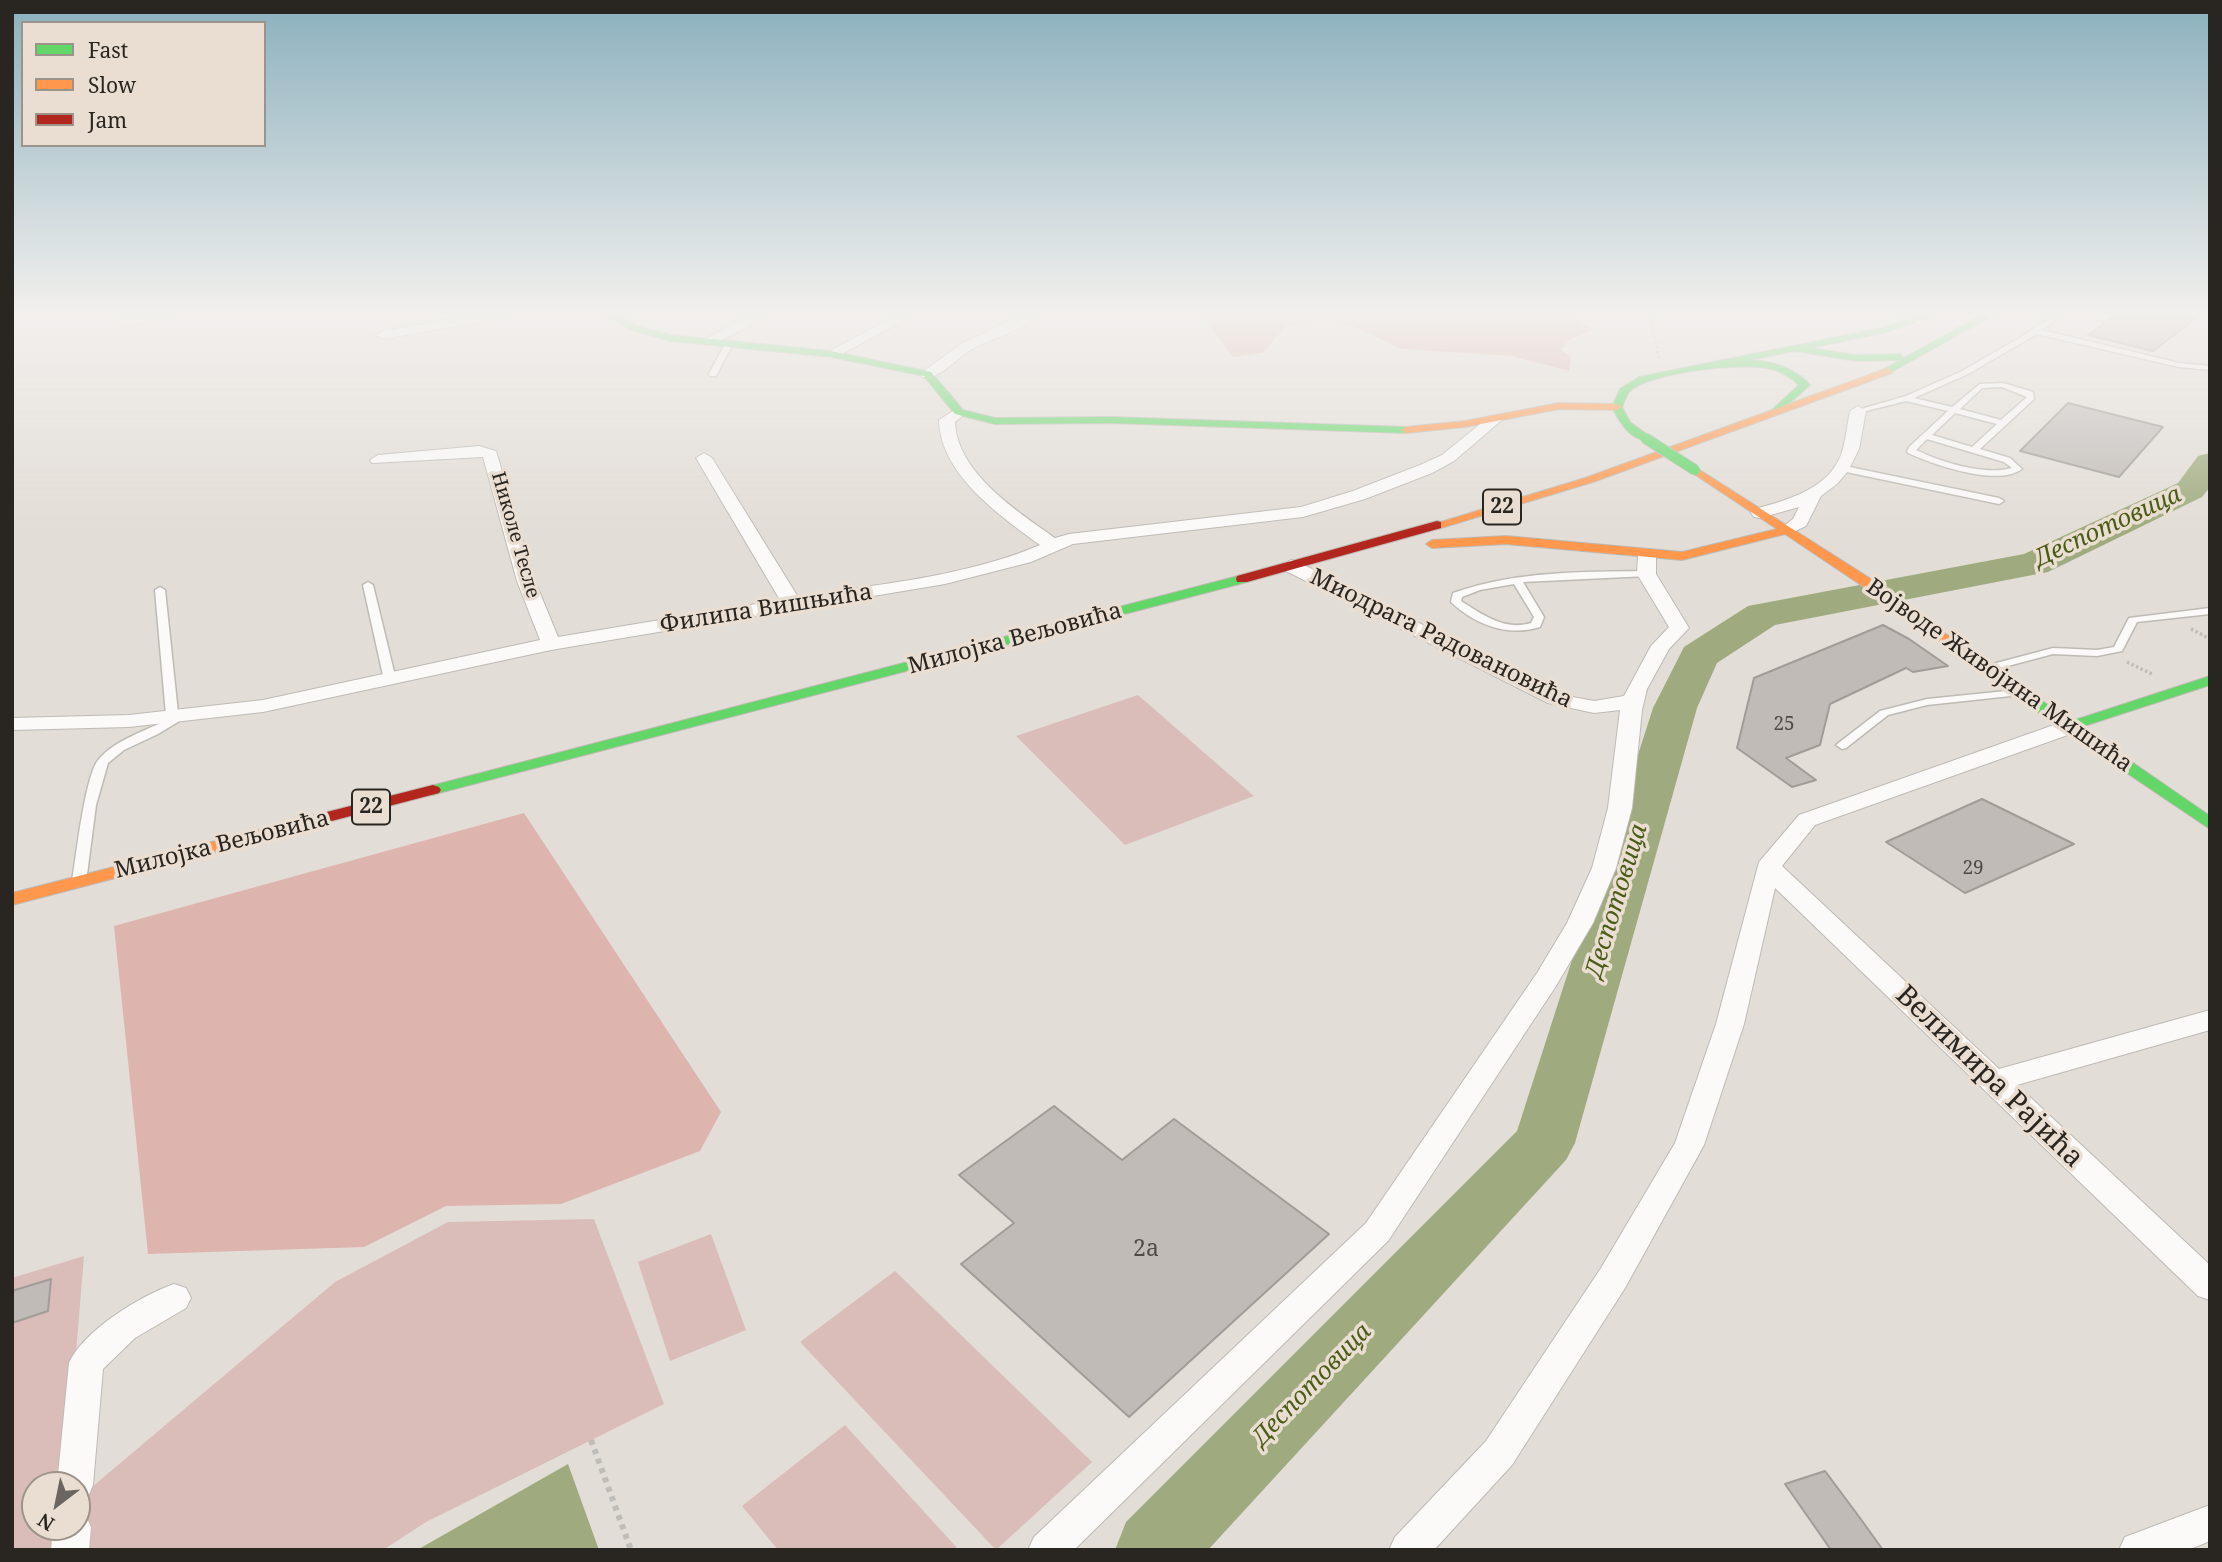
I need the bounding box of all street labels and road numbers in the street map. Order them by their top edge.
street label: Николе Тесле [486,469,544,601]
road number: 22 [1483,490,1521,524]
street label: Миодрага Радовановића [1305,563,1577,715]
street label: Војводе Живојина Мишића [1861,573,2137,779]
street label: Филипа Вишњића [658,579,874,639]
street label: Милојка Вељовића [905,597,1125,681]
road number: 22 [352,790,390,824]
street label: Милојка Вељовића [112,805,332,885]
street label: Велимира Рајића [1888,979,2090,1175]

